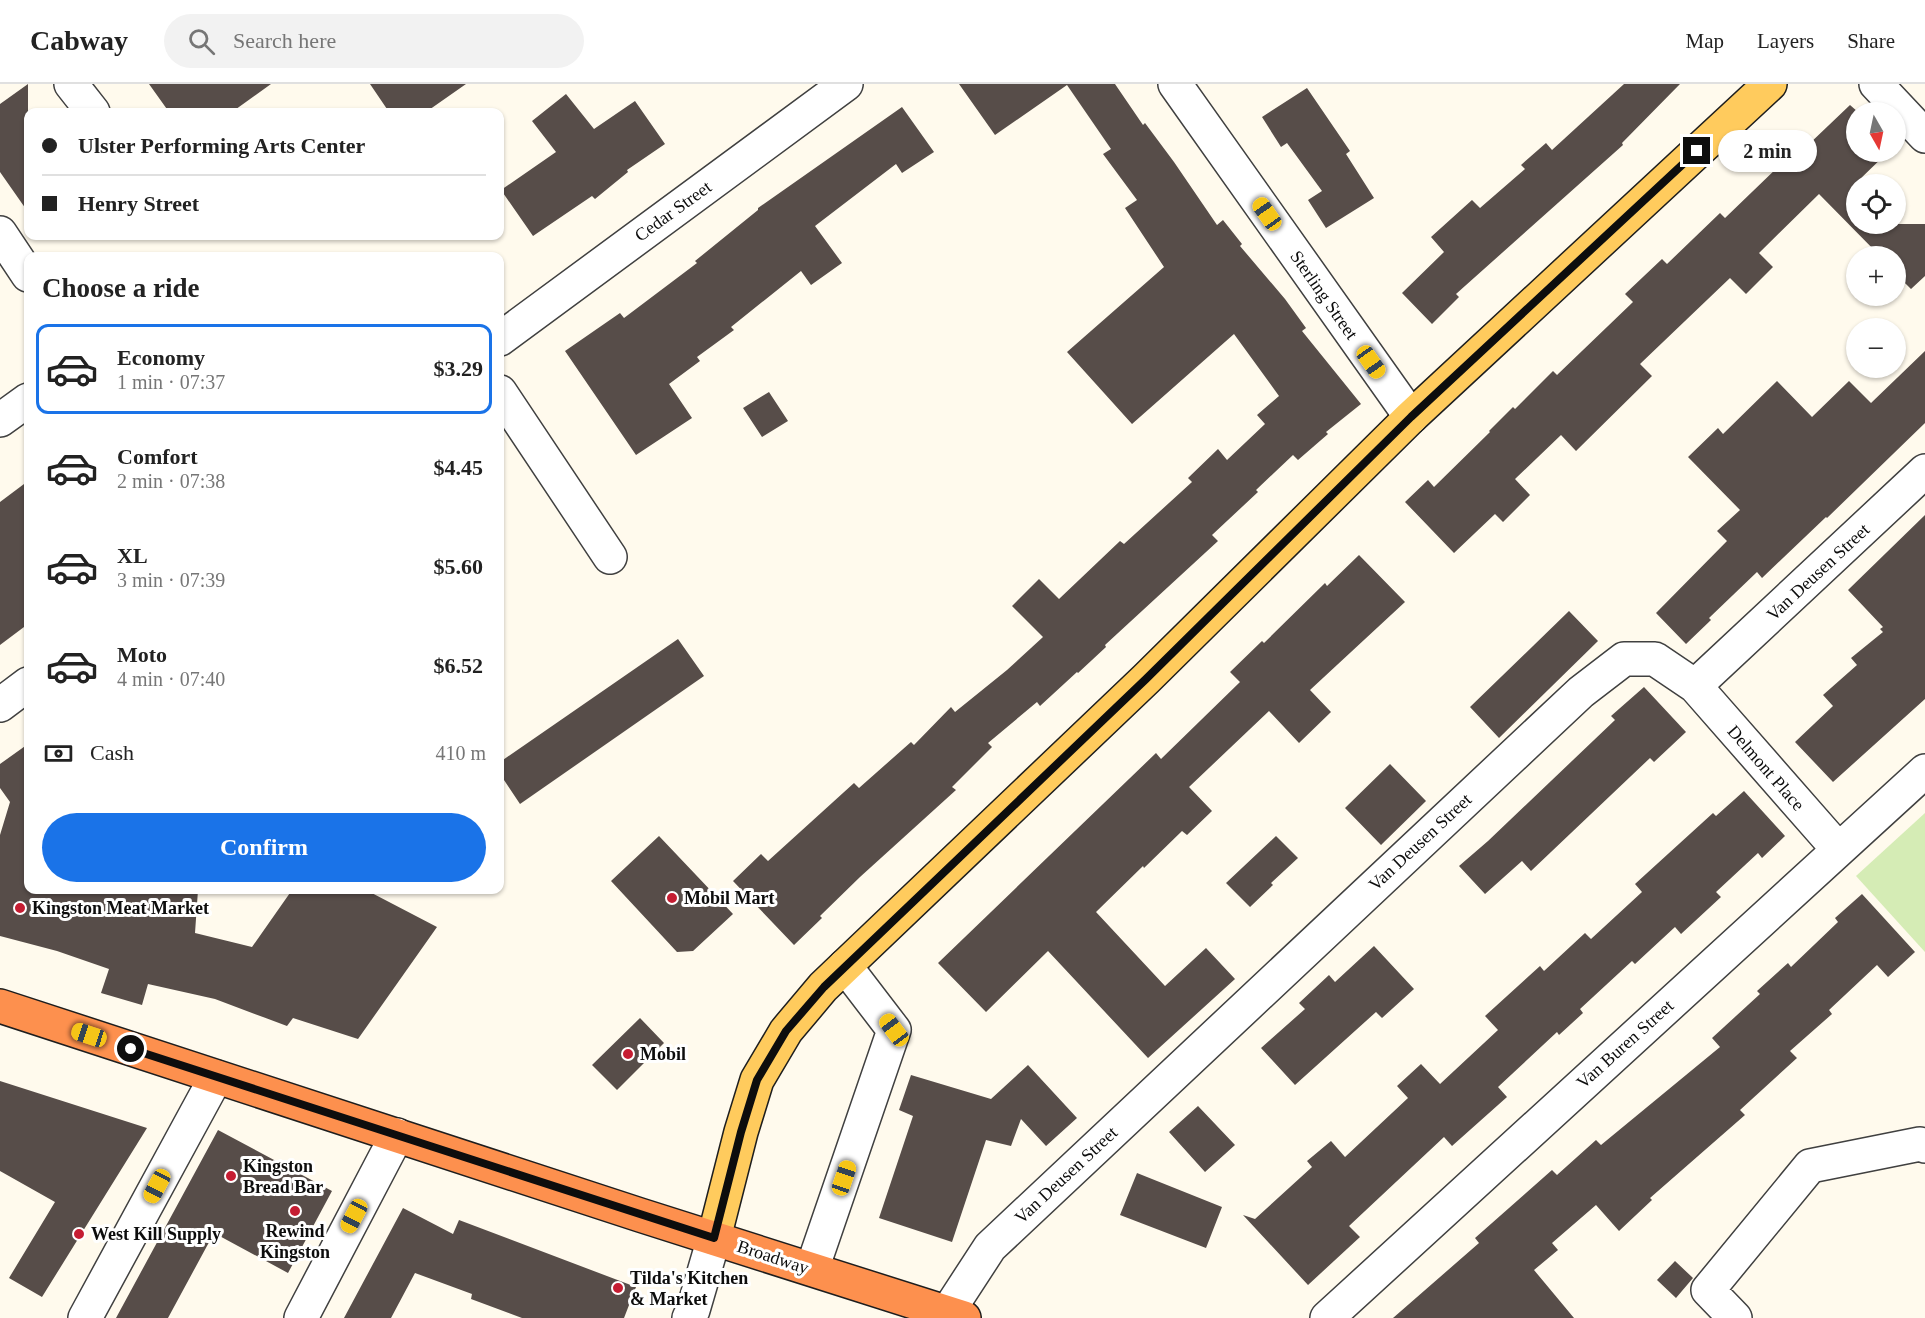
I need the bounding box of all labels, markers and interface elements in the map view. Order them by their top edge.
search box [164,14,584,68]
text: Cabway [30,25,128,56]
icon: search [185,25,218,58]
text: Search here [233,28,336,53]
text: Map [1686,29,1724,53]
text: Layers [1757,29,1814,53]
text: Share [1847,29,1895,53]
north arrow [1846,102,1906,162]
map controls [1846,102,1906,378]
callout: 2 min [1718,130,1817,172]
text: Ulster Performing Arts Center [78,133,365,158]
route end [1683,137,1710,164]
text: 2 min [1743,140,1792,162]
button: locate [1846,174,1906,234]
street label: Cedar Street [631,177,715,245]
text: Henry Street [78,191,199,216]
car [1249,194,1285,234]
button: + [1846,246,1906,306]
street label: Sterling Street [1286,247,1362,343]
text: Choose a ride [42,273,200,303]
button: − [1846,318,1906,378]
icon: car [45,342,99,396]
car [1353,342,1389,382]
text: Economy [117,345,205,370]
text: $3.29 [434,356,483,381]
text: 1 min · 07:37 [117,371,225,393]
icon: car [45,441,99,495]
text: Comfort [117,444,198,469]
text: $4.45 [434,455,483,480]
text: 2 min · 07:38 [117,470,225,492]
street label: Van Deusen Street [1763,519,1873,625]
icon: car [45,540,99,594]
text: XL [117,543,148,568]
text: $5.60 [434,554,483,579]
text: 3 min · 07:39 [117,569,225,591]
icon: car [45,639,99,693]
text: Moto [117,642,167,667]
text: $6.52 [434,653,483,678]
text: 4 min · 07:40 [117,668,225,690]
street label: Delmont Place [1724,721,1808,815]
icon: cash [42,737,75,770]
text: Cash [90,740,134,765]
text: 410 m [435,742,486,764]
street label: Van Deusen Street [1365,789,1475,895]
button: Confirm [42,813,486,882]
place label: Mobil Mart [684,888,774,908]
marker: Mobil Mart [665,891,679,905]
place label: Kingston Meat Market [32,898,209,918]
marker: Kingston Meat Market [13,901,27,915]
street label: Van Buren Street [1573,995,1677,1093]
car [876,1010,912,1050]
car [69,1021,109,1049]
route start [117,1035,144,1062]
place label: Mobil [640,1044,686,1064]
marker: Mobil [621,1047,635,1061]
street label: Van Deusen Street [1011,1122,1121,1228]
place label: Kingston Bread Bar [243,1156,323,1197]
car [830,1158,858,1198]
car [141,1166,173,1206]
marker: Kingston Bread Bar [224,1169,238,1183]
car [338,1196,370,1236]
marker: Rewind Kingston [288,1204,302,1218]
place label: Rewind Kingston [260,1221,330,1262]
place label: West Kill Supply [91,1224,221,1244]
marker: West Kill Supply [72,1227,86,1241]
street label: Broadway [735,1236,811,1278]
place label: Tilda's Kitchen & Market [630,1268,748,1309]
marker: Tilda's Kitchen & Market [611,1281,625,1295]

